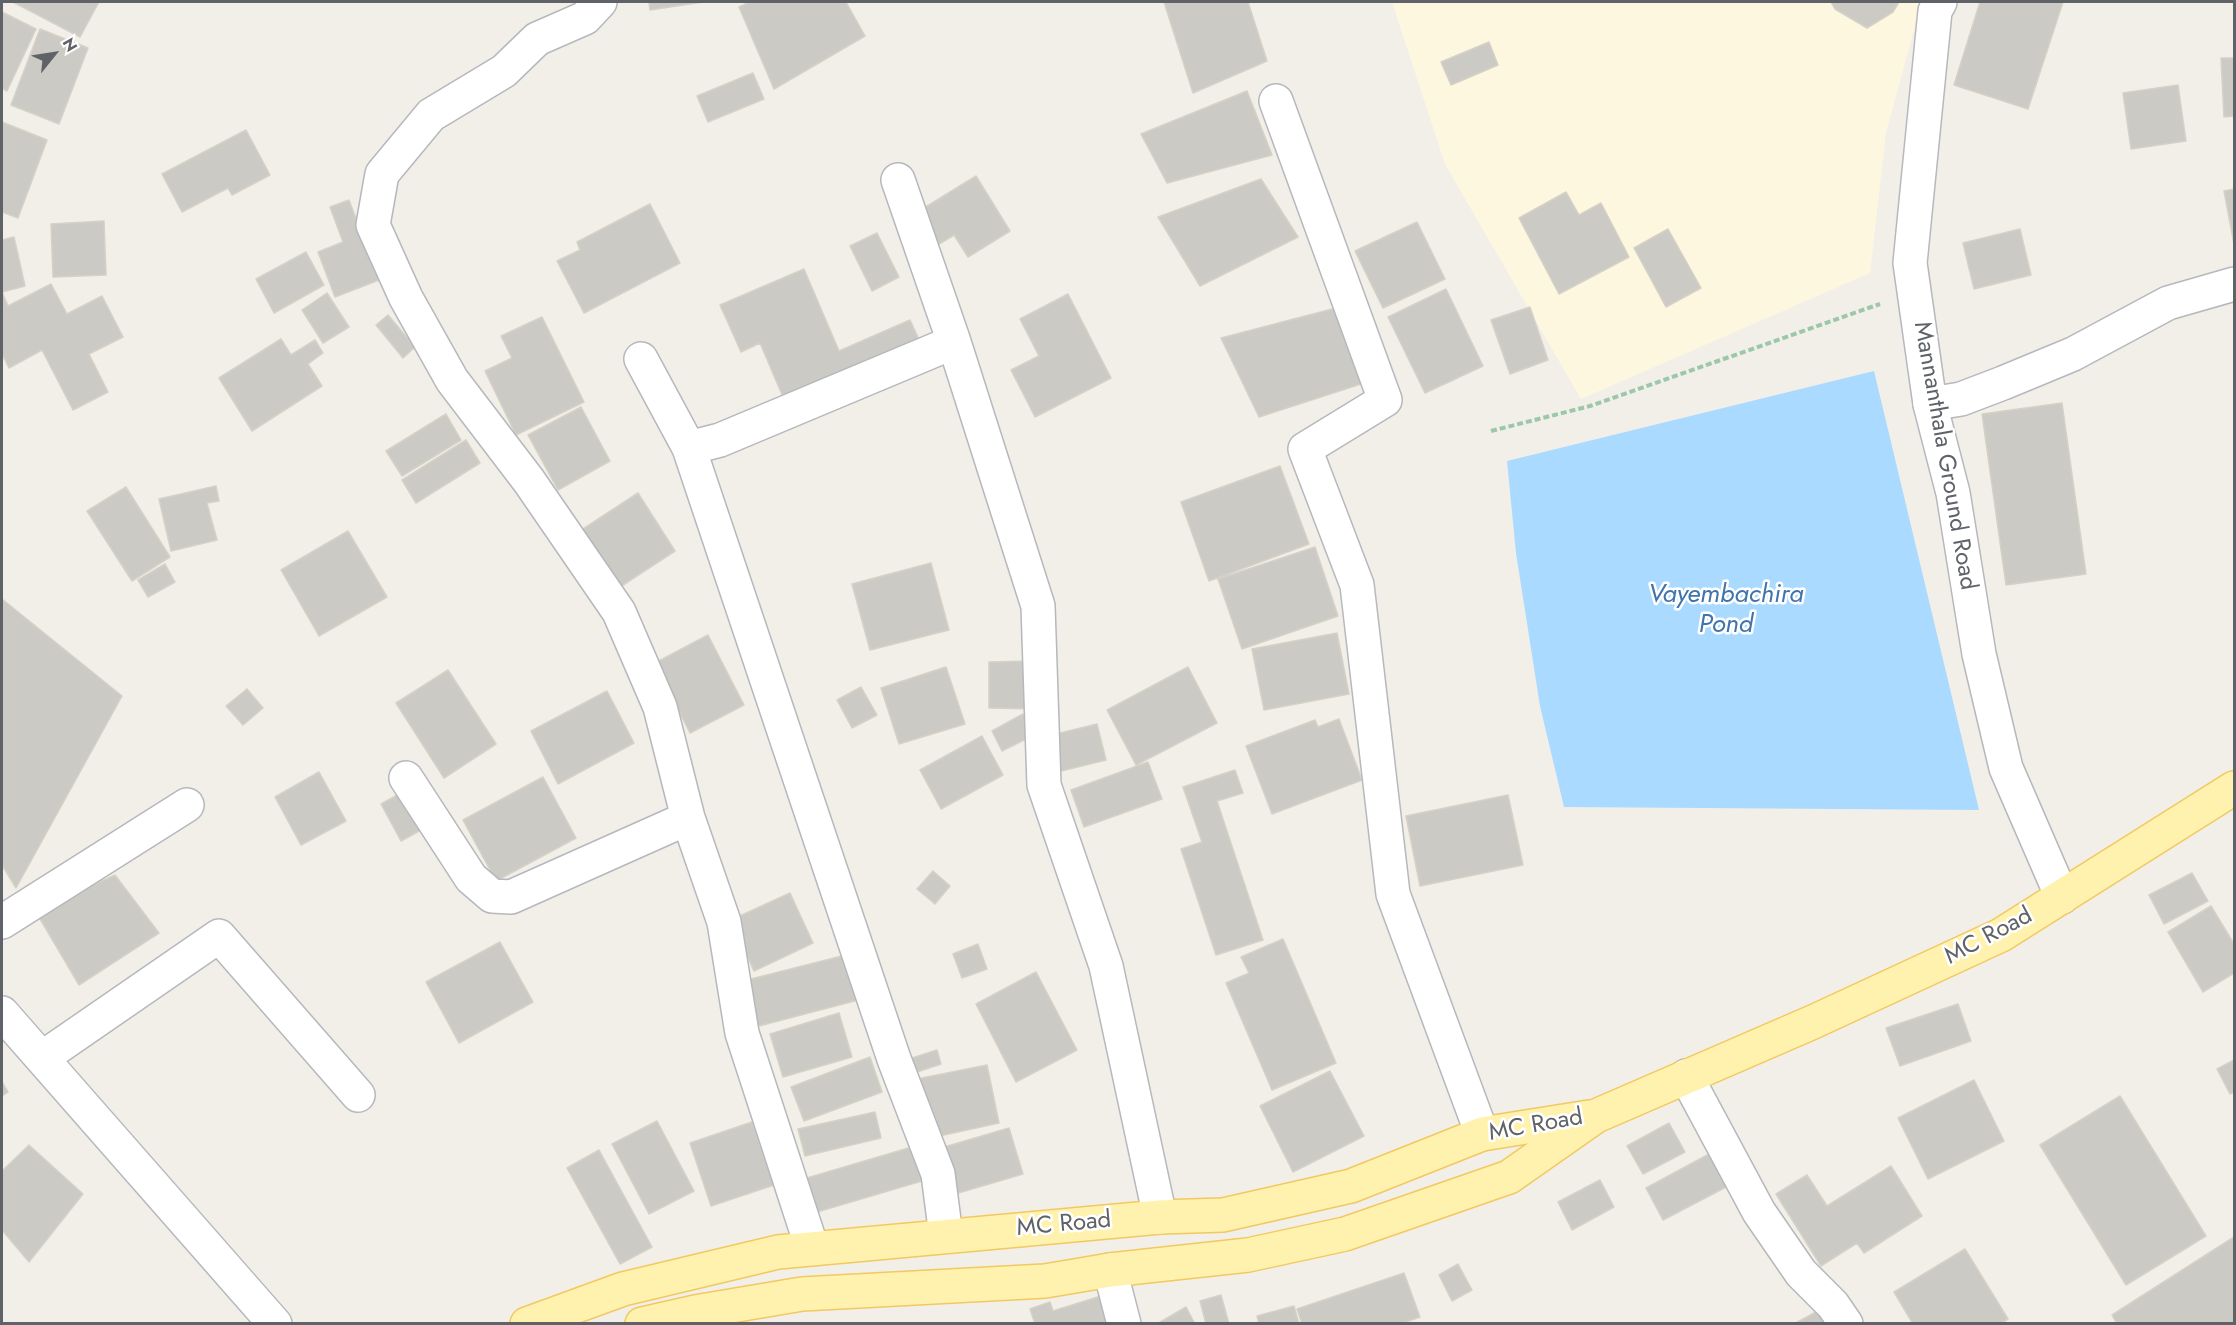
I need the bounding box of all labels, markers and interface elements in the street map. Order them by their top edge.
north arrow [24,24,84,84]
text: N [57,33,83,56]
street label: Mannanthala Ground Road [1906,320,1982,592]
water label: Vayembachira Pond [1648,580,1804,642]
street label: MC Road [1940,902,2038,972]
street label: MC Road [1487,1104,1585,1148]
street label: MC Road [1016,1207,1112,1243]

